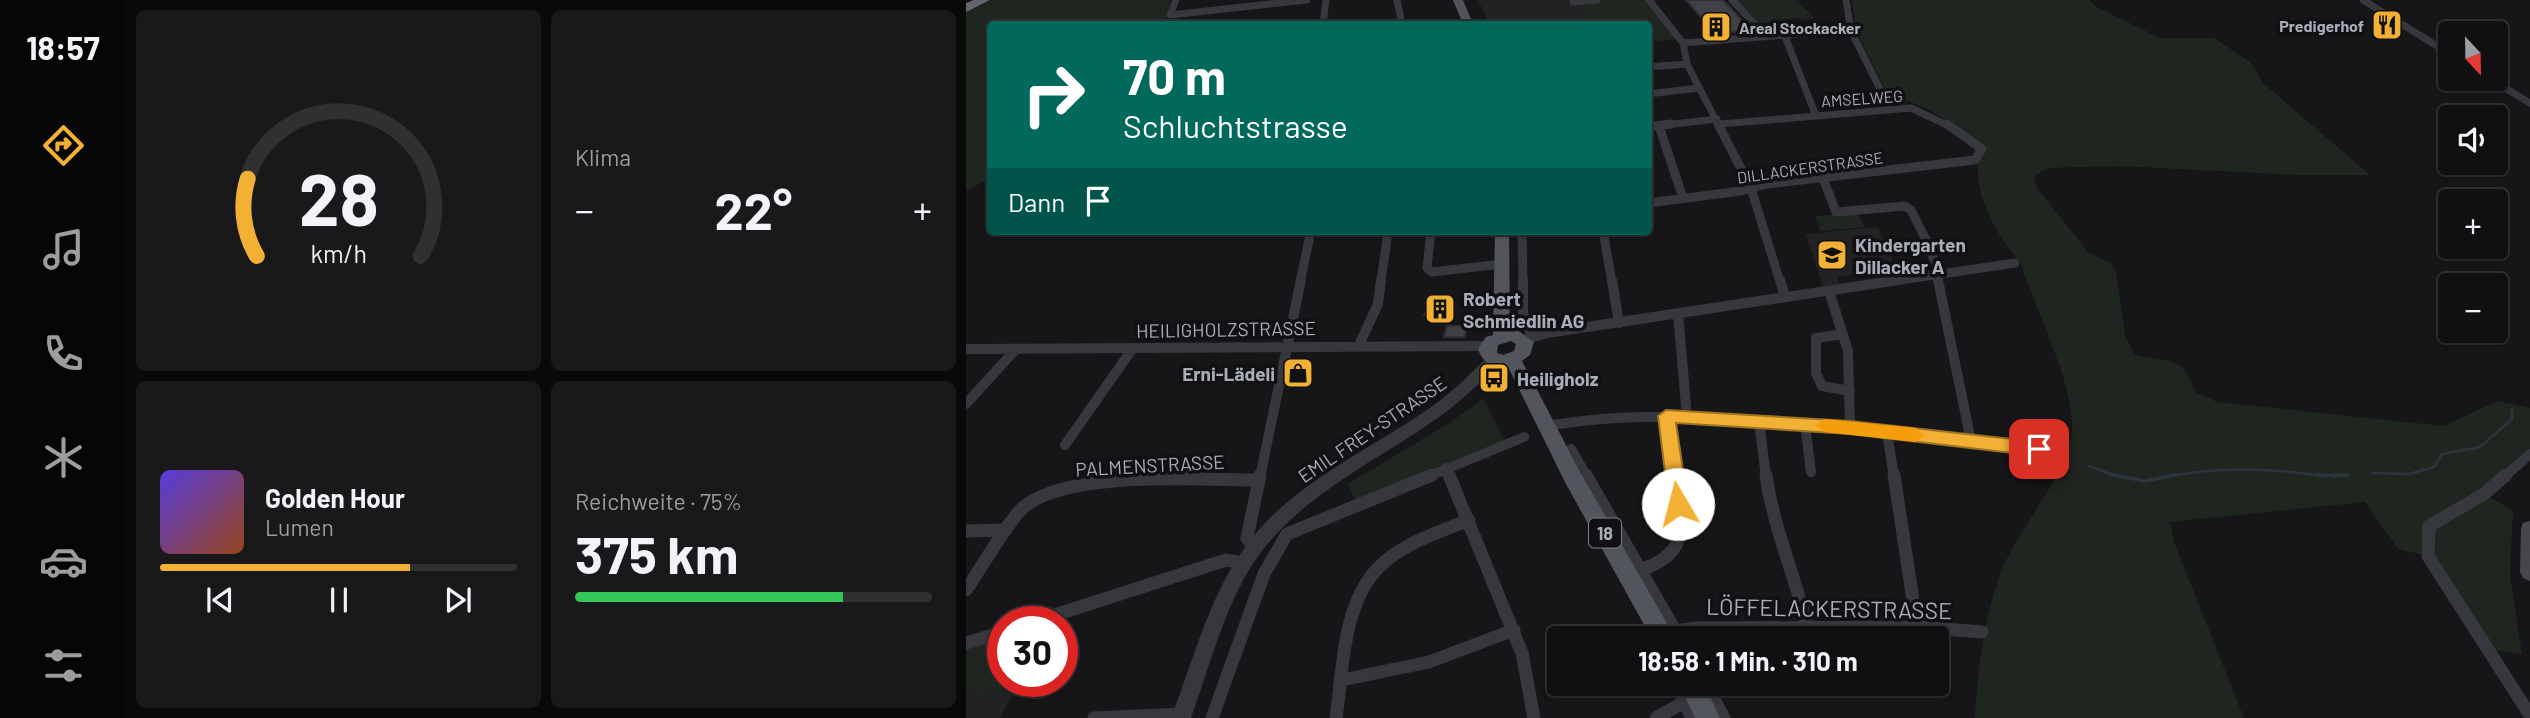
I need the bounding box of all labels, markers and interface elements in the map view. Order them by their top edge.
restaurant icon: Predigerhof [2370,8,2404,42]
building icon: Areal Stockacker [1699,10,1733,44]
place label: Predigerhof [2279,16,2364,35]
place label: Areal Stockacker [1739,18,1861,37]
north arrow [2438,21,2508,91]
map controls [2438,21,2508,343]
text: 18:57 [26,28,100,66]
text: 70 m [1123,46,1226,105]
icon: right [1008,49,1099,140]
street label: AMSELWEG [1820,86,1904,110]
button: sound [2438,105,2508,175]
text: Schluchtstrasse [1123,106,1348,144]
icon: directions [39,121,88,170]
text: Klima [575,143,631,171]
street label: DILLACKERSTRASSE [1736,147,1884,187]
text: 28 [298,154,379,242]
text: 22° [715,178,792,240]
icon: arrive [1079,182,1117,220]
text: − [575,186,594,232]
text: + [913,186,932,232]
text: Dann [1008,186,1065,217]
button: + [2438,189,2508,259]
icon: music [39,225,88,274]
place label: Kindergarten Dillacker A [1855,233,1966,278]
text: km/h [310,238,367,268]
school or university icon: Kindergarten Dillacker A [1815,238,1849,272]
button: − [2438,273,2508,343]
place label: Robert Schmiedlin AG [1463,287,1584,332]
building icon: Robert Schmiedlin AG [1423,292,1457,326]
street label: HEILIGHOLZSTRASSE [1136,316,1316,342]
icon: phone [39,329,88,378]
shop icon: Erni-Lädeli [1281,356,1315,390]
bus stop icon: Heiligholz [1477,361,1511,395]
place label: Erni-Lädeli [1182,362,1275,385]
place label: Heiligholz [1517,367,1599,390]
street label: EMIL FREY-STRASSE [1293,371,1451,487]
pin [2009,419,2069,479]
icon: arrive [2020,430,2058,468]
icon: climate [39,433,88,482]
street label: PALMENSTRASSE [1075,450,1225,480]
position arrow [1641,467,1715,541]
text: Golden Hour [265,482,405,513]
text: Reichweite · 75% [575,487,742,515]
text: Lumen [265,513,334,541]
road number: 18 [1589,518,1621,548]
text: 375 km [575,522,738,584]
icon: car [39,537,88,586]
icon: previous [201,581,239,619]
icon: pause [320,581,358,619]
icon: next [439,581,477,619]
street label: LÖFFELACKERSTRASSE [1706,592,1952,624]
speed limit sign: 30 [987,606,1078,697]
icon: filters [39,641,88,690]
text: 18:58 · 1 Min. · 310 m [1638,645,1858,676]

